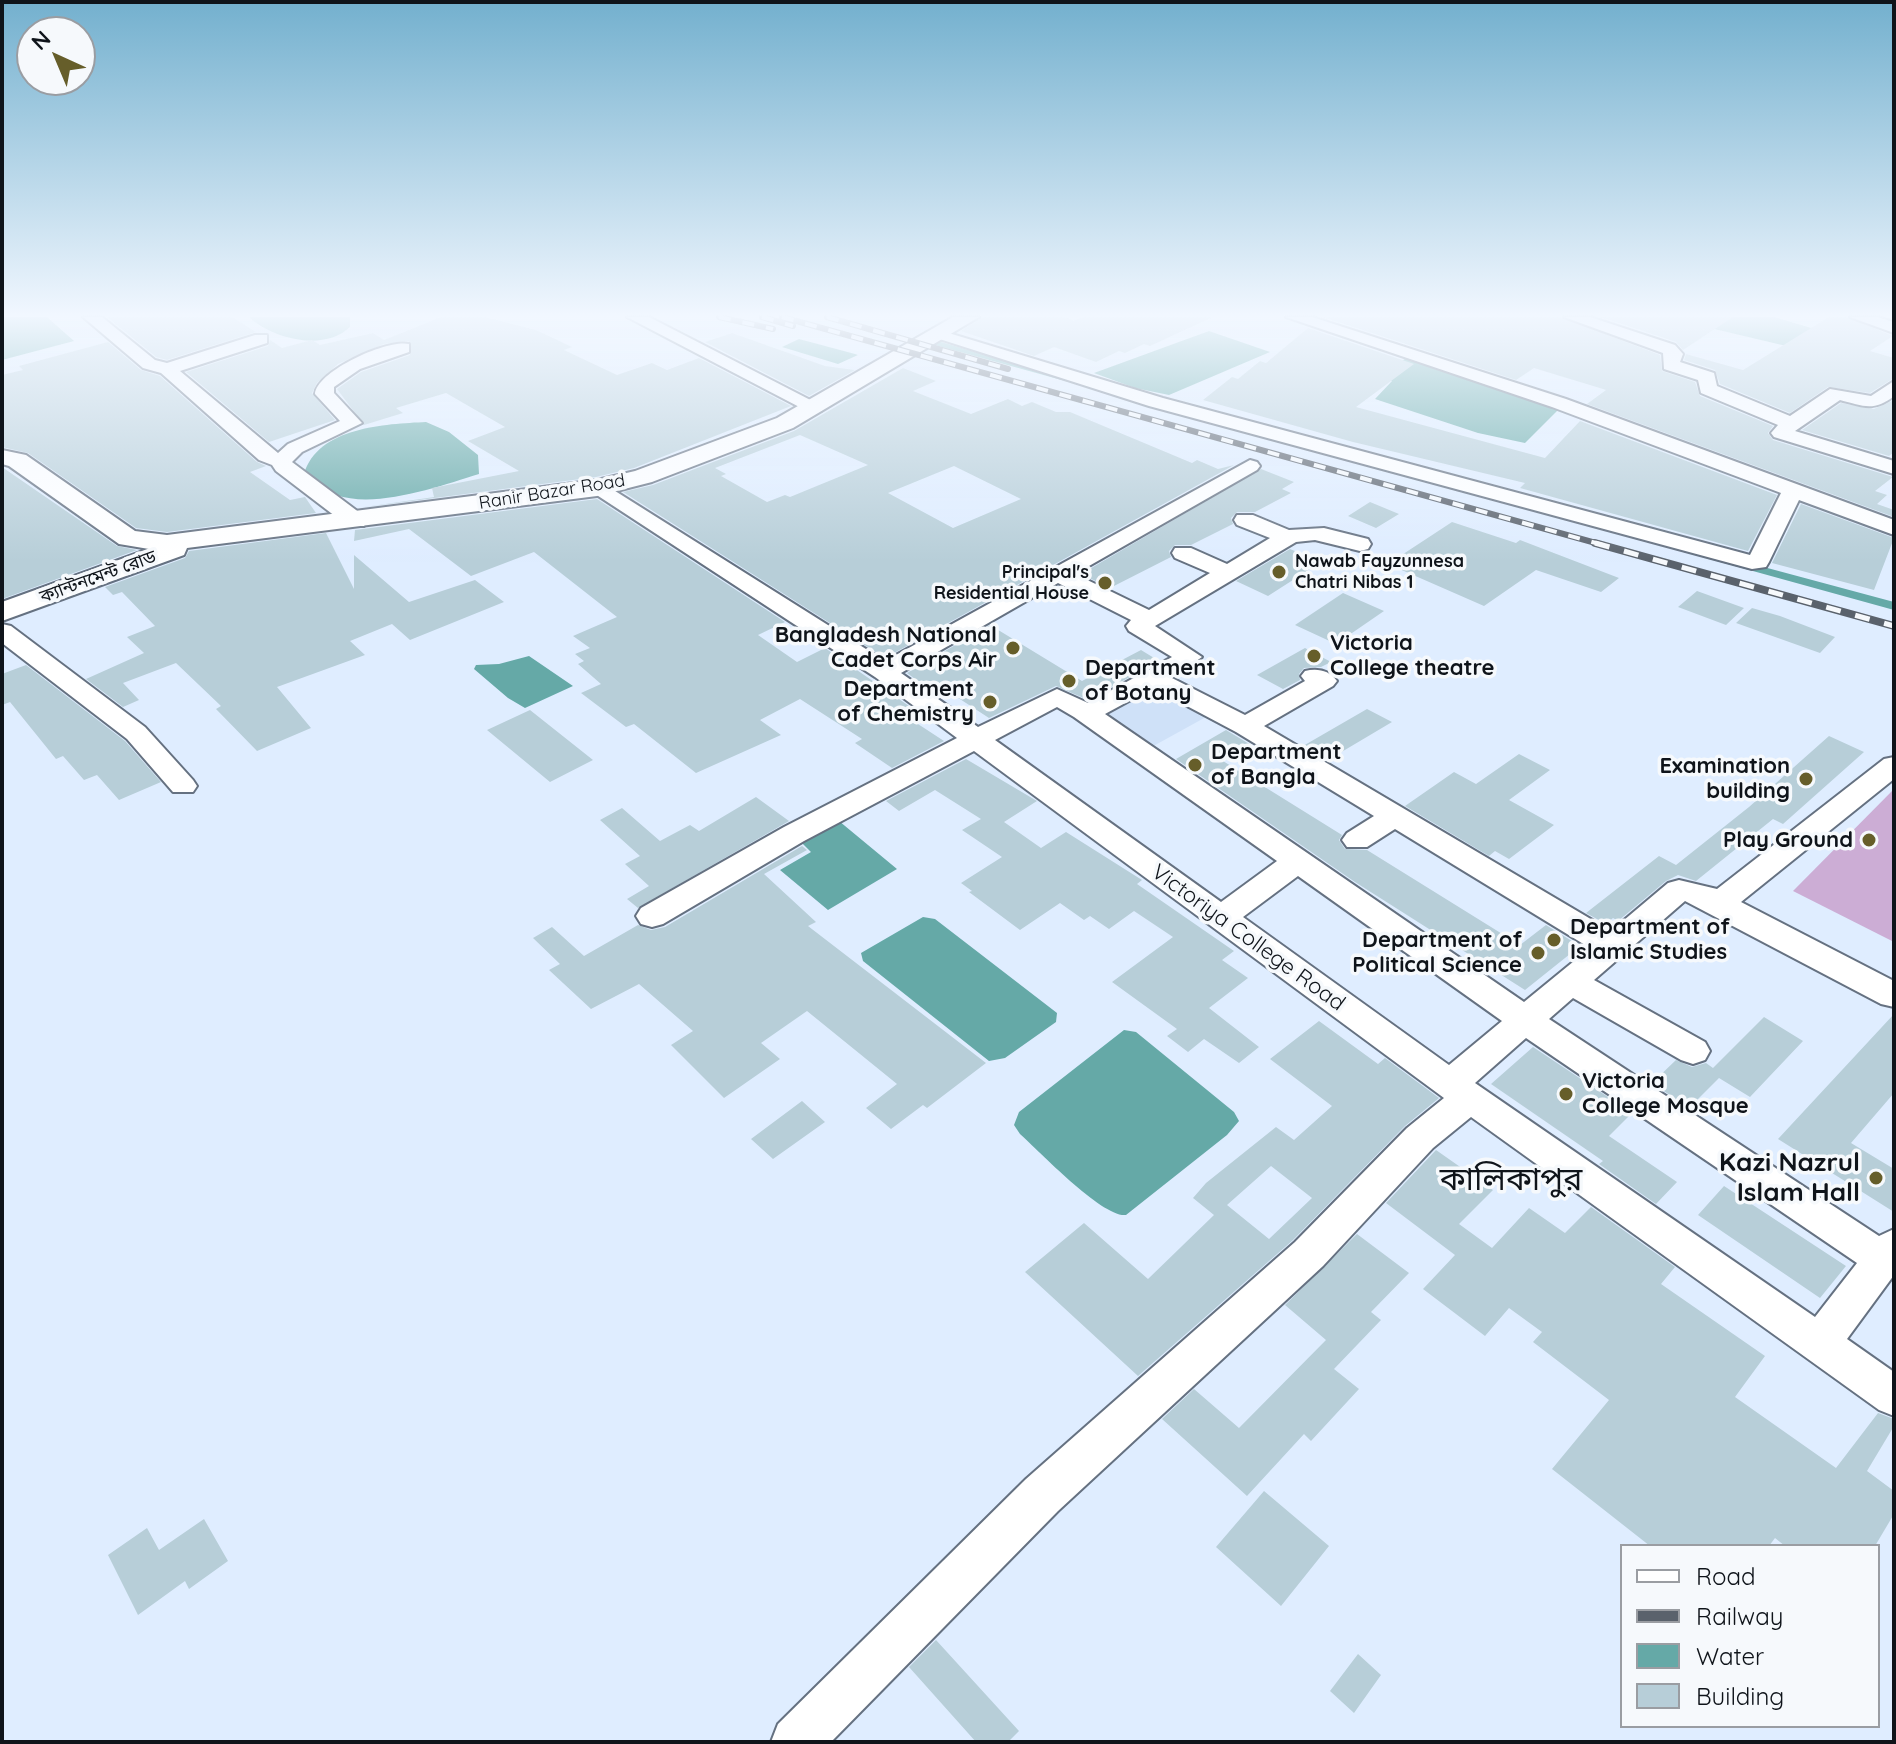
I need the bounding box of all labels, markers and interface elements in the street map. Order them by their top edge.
north arrow [16,16,96,96]
text: N [25,24,56,56]
street label: Ranir Bazar Road [477,470,627,514]
street label: ক্যান্টনমেন্ট রোড [37,546,159,608]
place label: Nawab Fayzunnesa Chatri Nibas 1 [1295,551,1464,594]
place label: Principal's Residential House [934,562,1089,604]
marker: Nawab Fayzunnesa Chatri Nibas 1 [1270,563,1288,581]
marker: Principal's Residential House [1096,574,1114,592]
place label: Bangladesh National Cadet Corps Air [775,622,997,674]
place label: Victoria College theatre [1330,630,1495,682]
marker: Bangladesh National Cadet Corps Air [1004,639,1022,657]
marker: Victoria College theatre [1305,647,1323,665]
place label: Department of Botany [1085,655,1215,706]
marker: Department of Botany [1060,672,1078,690]
place label: Department of Chemistry [837,676,974,728]
marker: Department of Chemistry [981,693,999,711]
place label: Department of Bangla [1211,739,1341,790]
place label: Examination building [1659,753,1790,804]
marker: Department of Bangla [1186,756,1204,774]
marker: Examination building [1797,770,1815,788]
place label: Play Ground [1723,827,1853,853]
marker: Play Ground [1860,831,1878,849]
street label: Victoriya College Road [1146,859,1350,1017]
place label: Department of Islamic Studies [1570,914,1730,966]
place label: Department of Political Science [1352,927,1522,978]
marker: Department of Islamic Studies [1545,931,1563,949]
marker: Department of Political Science [1529,944,1547,962]
place label: Victoria College Mosque [1582,1068,1749,1120]
marker: Victoria College Mosque [1557,1085,1575,1103]
place label: Kazi Nazrul Islam Hall [1719,1147,1860,1208]
district label: কালিকাপুর [1440,1161,1582,1199]
marker: Kazi Nazrul Islam Hall [1867,1169,1885,1187]
legend [1620,1544,1880,1728]
text: Road [1696,1561,1756,1591]
text: Railway [1696,1601,1783,1631]
text: Water [1696,1641,1764,1671]
text: Building [1696,1681,1784,1711]

